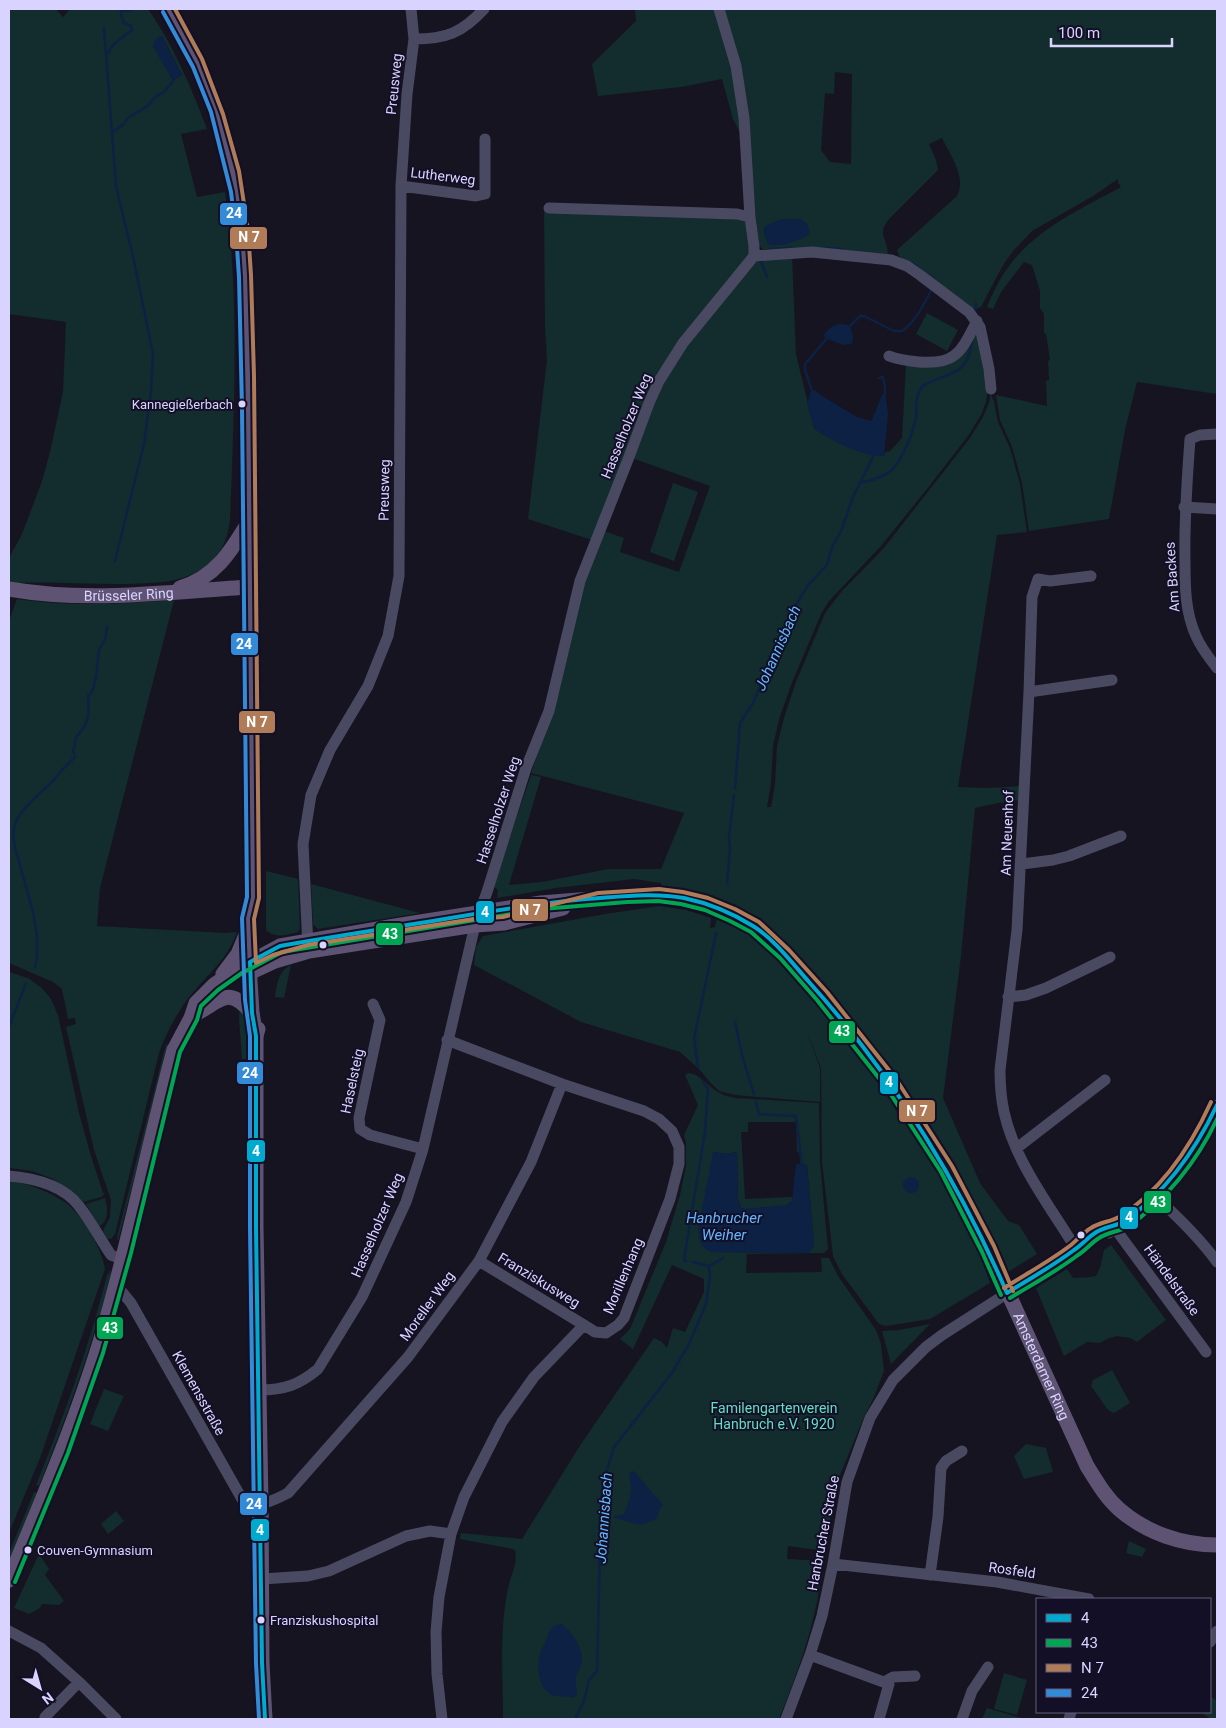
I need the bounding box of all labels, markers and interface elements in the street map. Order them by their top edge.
scale bar [1051,15,1172,47]
text: 100 m [1058,24,1100,42]
street label: Preusweg [383,53,405,115]
street label: Lutherweg [410,164,476,188]
line badge: 24 [219,202,248,226]
text: 24 [226,205,242,221]
line badge: N 7 [229,226,268,250]
text: N 7 [238,229,260,245]
street label: Hasselholzer Weg [598,371,654,481]
place label: Kannegießerbach [132,397,233,412]
marker: Kannegießerbach [237,399,247,409]
street label: Preusweg [375,459,393,521]
street label: Am Backes [1162,541,1182,613]
street label: Brüsseler Ring [84,585,174,604]
water label: Johannisbach [751,603,805,693]
line badge: 24 [230,632,259,656]
text: 24 [236,636,252,652]
line badge: N 7 [238,710,276,734]
text: N 7 [246,714,268,730]
street label: Hasselholzer Weg [473,754,523,866]
street label: Am Neuenhof [998,790,1016,876]
line badge: N 7 [511,898,549,922]
line badge: 4 [475,900,495,924]
text: N 7 [519,902,541,918]
text: 4 [481,904,489,920]
line badge: 43 [375,922,404,946]
text: 43 [382,926,398,942]
unlabelled marker [318,940,328,950]
line badge: 43 [828,1020,856,1044]
text: 43 [834,1023,850,1039]
street label: Haselsteig [337,1047,367,1115]
line badge: 24 [236,1061,264,1085]
text: 24 [242,1065,258,1081]
line badge: 4 [879,1071,899,1095]
text: 4 [885,1074,893,1090]
line badge: N 7 [898,1099,936,1123]
text: N 7 [906,1103,928,1119]
line badge: 4 [246,1139,266,1163]
text: 4 [252,1143,260,1159]
street label: Hasselholzer Weg [348,1170,406,1280]
line badge: 43 [1143,1190,1172,1214]
text: 43 [1150,1194,1166,1210]
line badge: 4 [1119,1206,1139,1230]
water label: Hanbrucher Weiher [686,1209,763,1244]
text: 4 [1125,1209,1133,1225]
unlabelled marker [1076,1230,1086,1240]
street label: Morillenhang [600,1235,646,1317]
street label: Händelstraße [1141,1241,1203,1319]
street label: Franziskusweg [495,1249,583,1311]
street label: Moreller Weg [396,1268,458,1344]
street label: Amsterdamer Ring [1010,1310,1073,1422]
line badge: 43 [96,1316,124,1340]
text: 43 [102,1320,118,1336]
street label: Klemensstraße [169,1348,229,1438]
park label: Familengartenverein Hanbruch e.V. 1920 [711,1400,837,1432]
water label: Johannisbach [592,1472,616,1564]
street label: Hanbrucher Straße [804,1474,842,1592]
line badge: 24 [239,1492,268,1516]
text: 24 [246,1496,262,1512]
line badge: 4 [250,1518,270,1542]
text: 4 [256,1522,264,1538]
place label: Couven-Gymnasium [37,1543,153,1558]
marker: Couven-Gymnasium [23,1545,33,1555]
street label: Rosfeld [987,1559,1037,1581]
legend [1036,1598,1211,1713]
text: 4 [1081,1609,1090,1627]
place label: Franziskushospital [270,1613,378,1628]
marker: Franziskushospital [256,1615,266,1625]
text: 43 [1081,1634,1098,1652]
text: N 7 [1081,1659,1104,1677]
north arrow [15,1663,65,1713]
text: 24 [1081,1684,1098,1702]
text: N [39,1689,57,1708]

